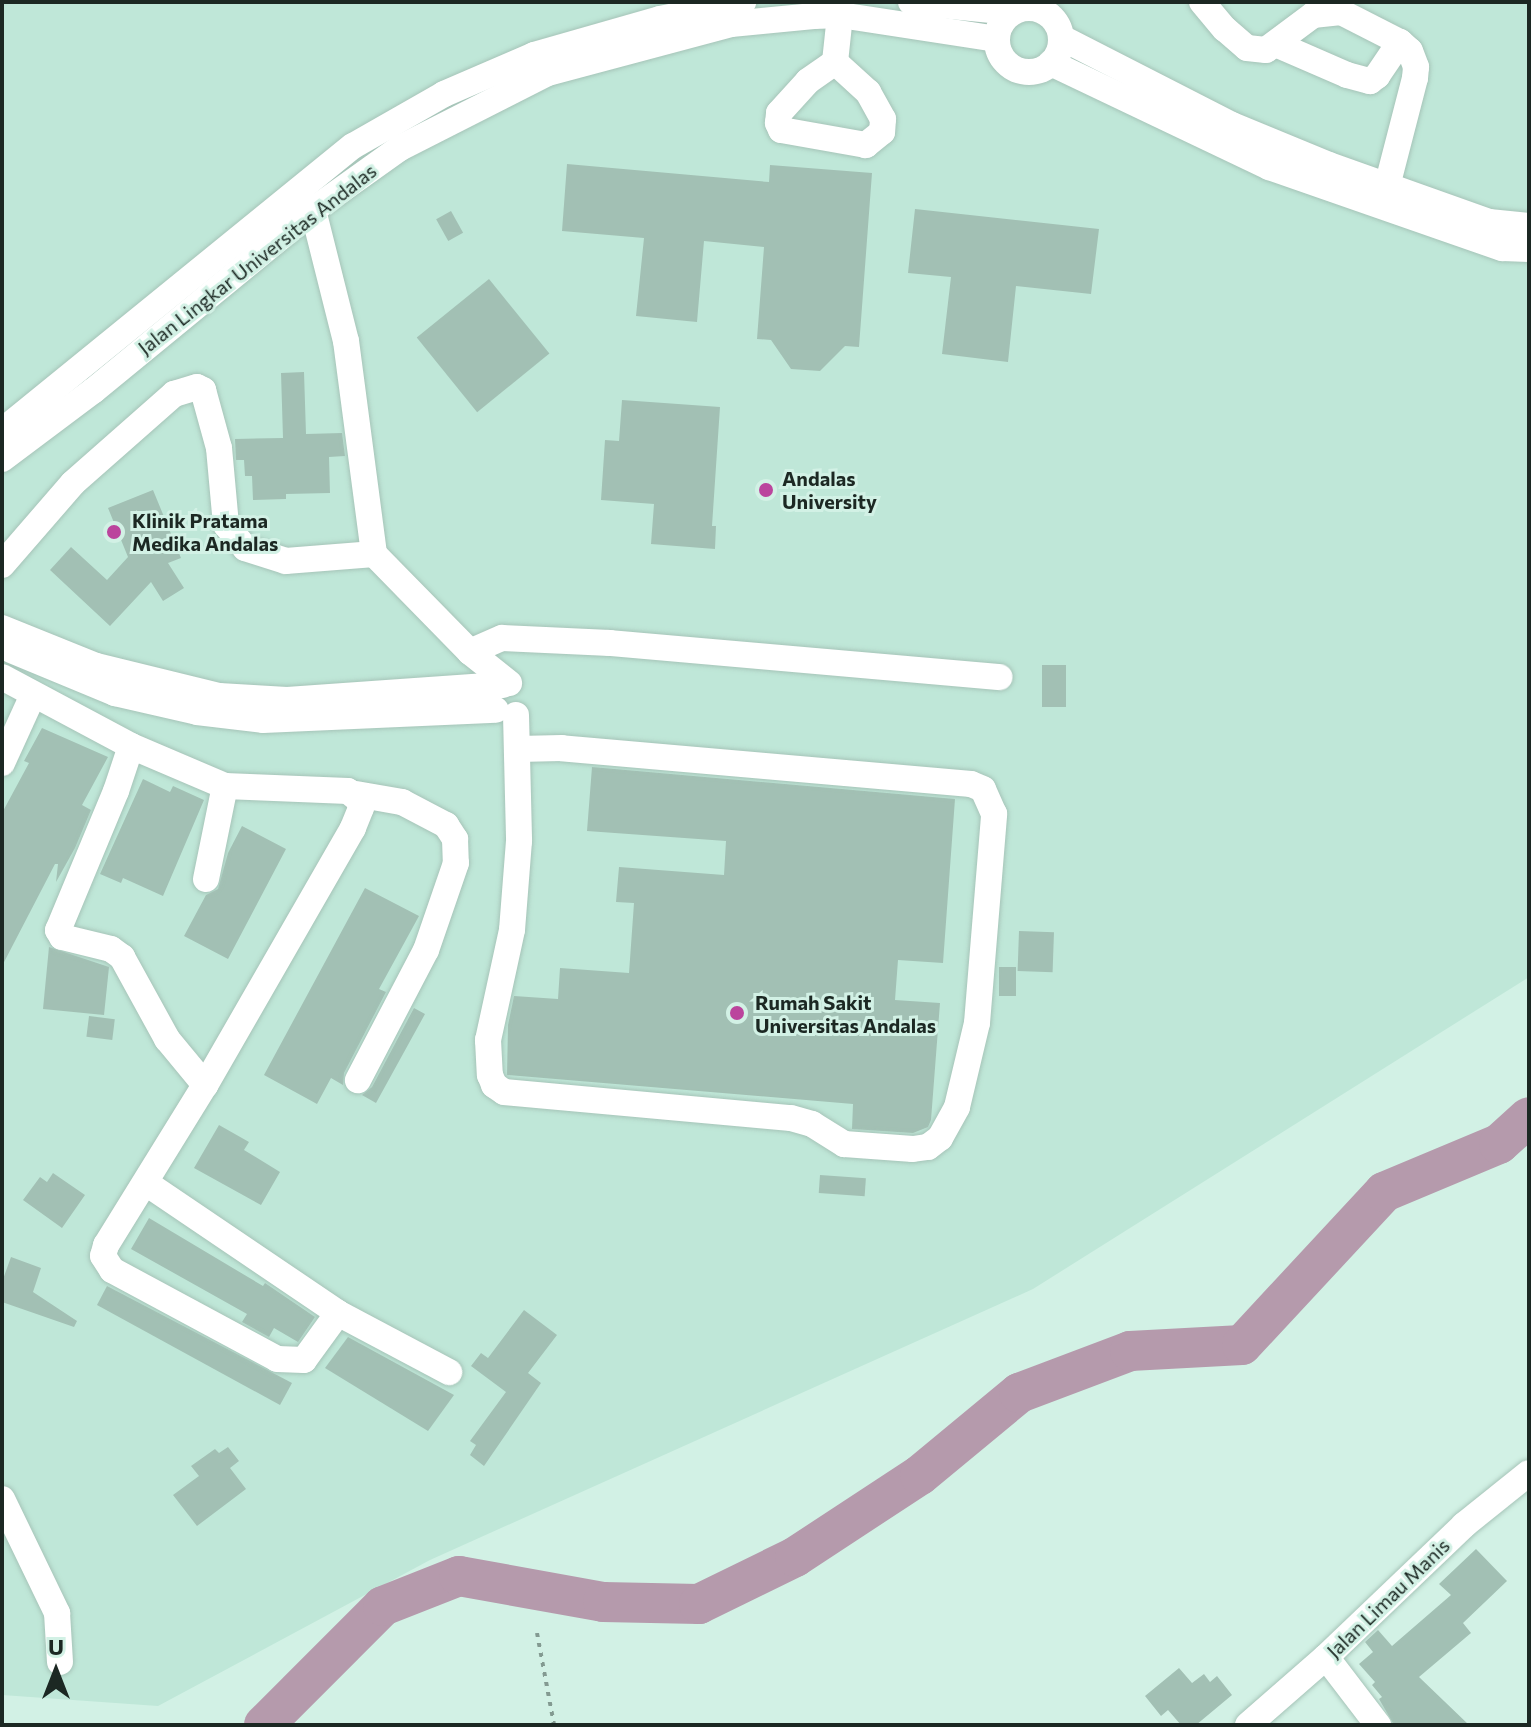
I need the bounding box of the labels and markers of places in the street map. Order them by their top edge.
place label: Andalas University [782,466,877,513]
marker: Andalas University [757,481,775,499]
place label: Klinik Pratama Medika Andalas [132,508,278,555]
marker: Klinik Pratama Medika Andalas [103,521,125,543]
place label: Rumah Sakit Universitas Andalas [755,990,936,1037]
marker: Rumah Sakit Universitas Andalas [726,1002,748,1024]

